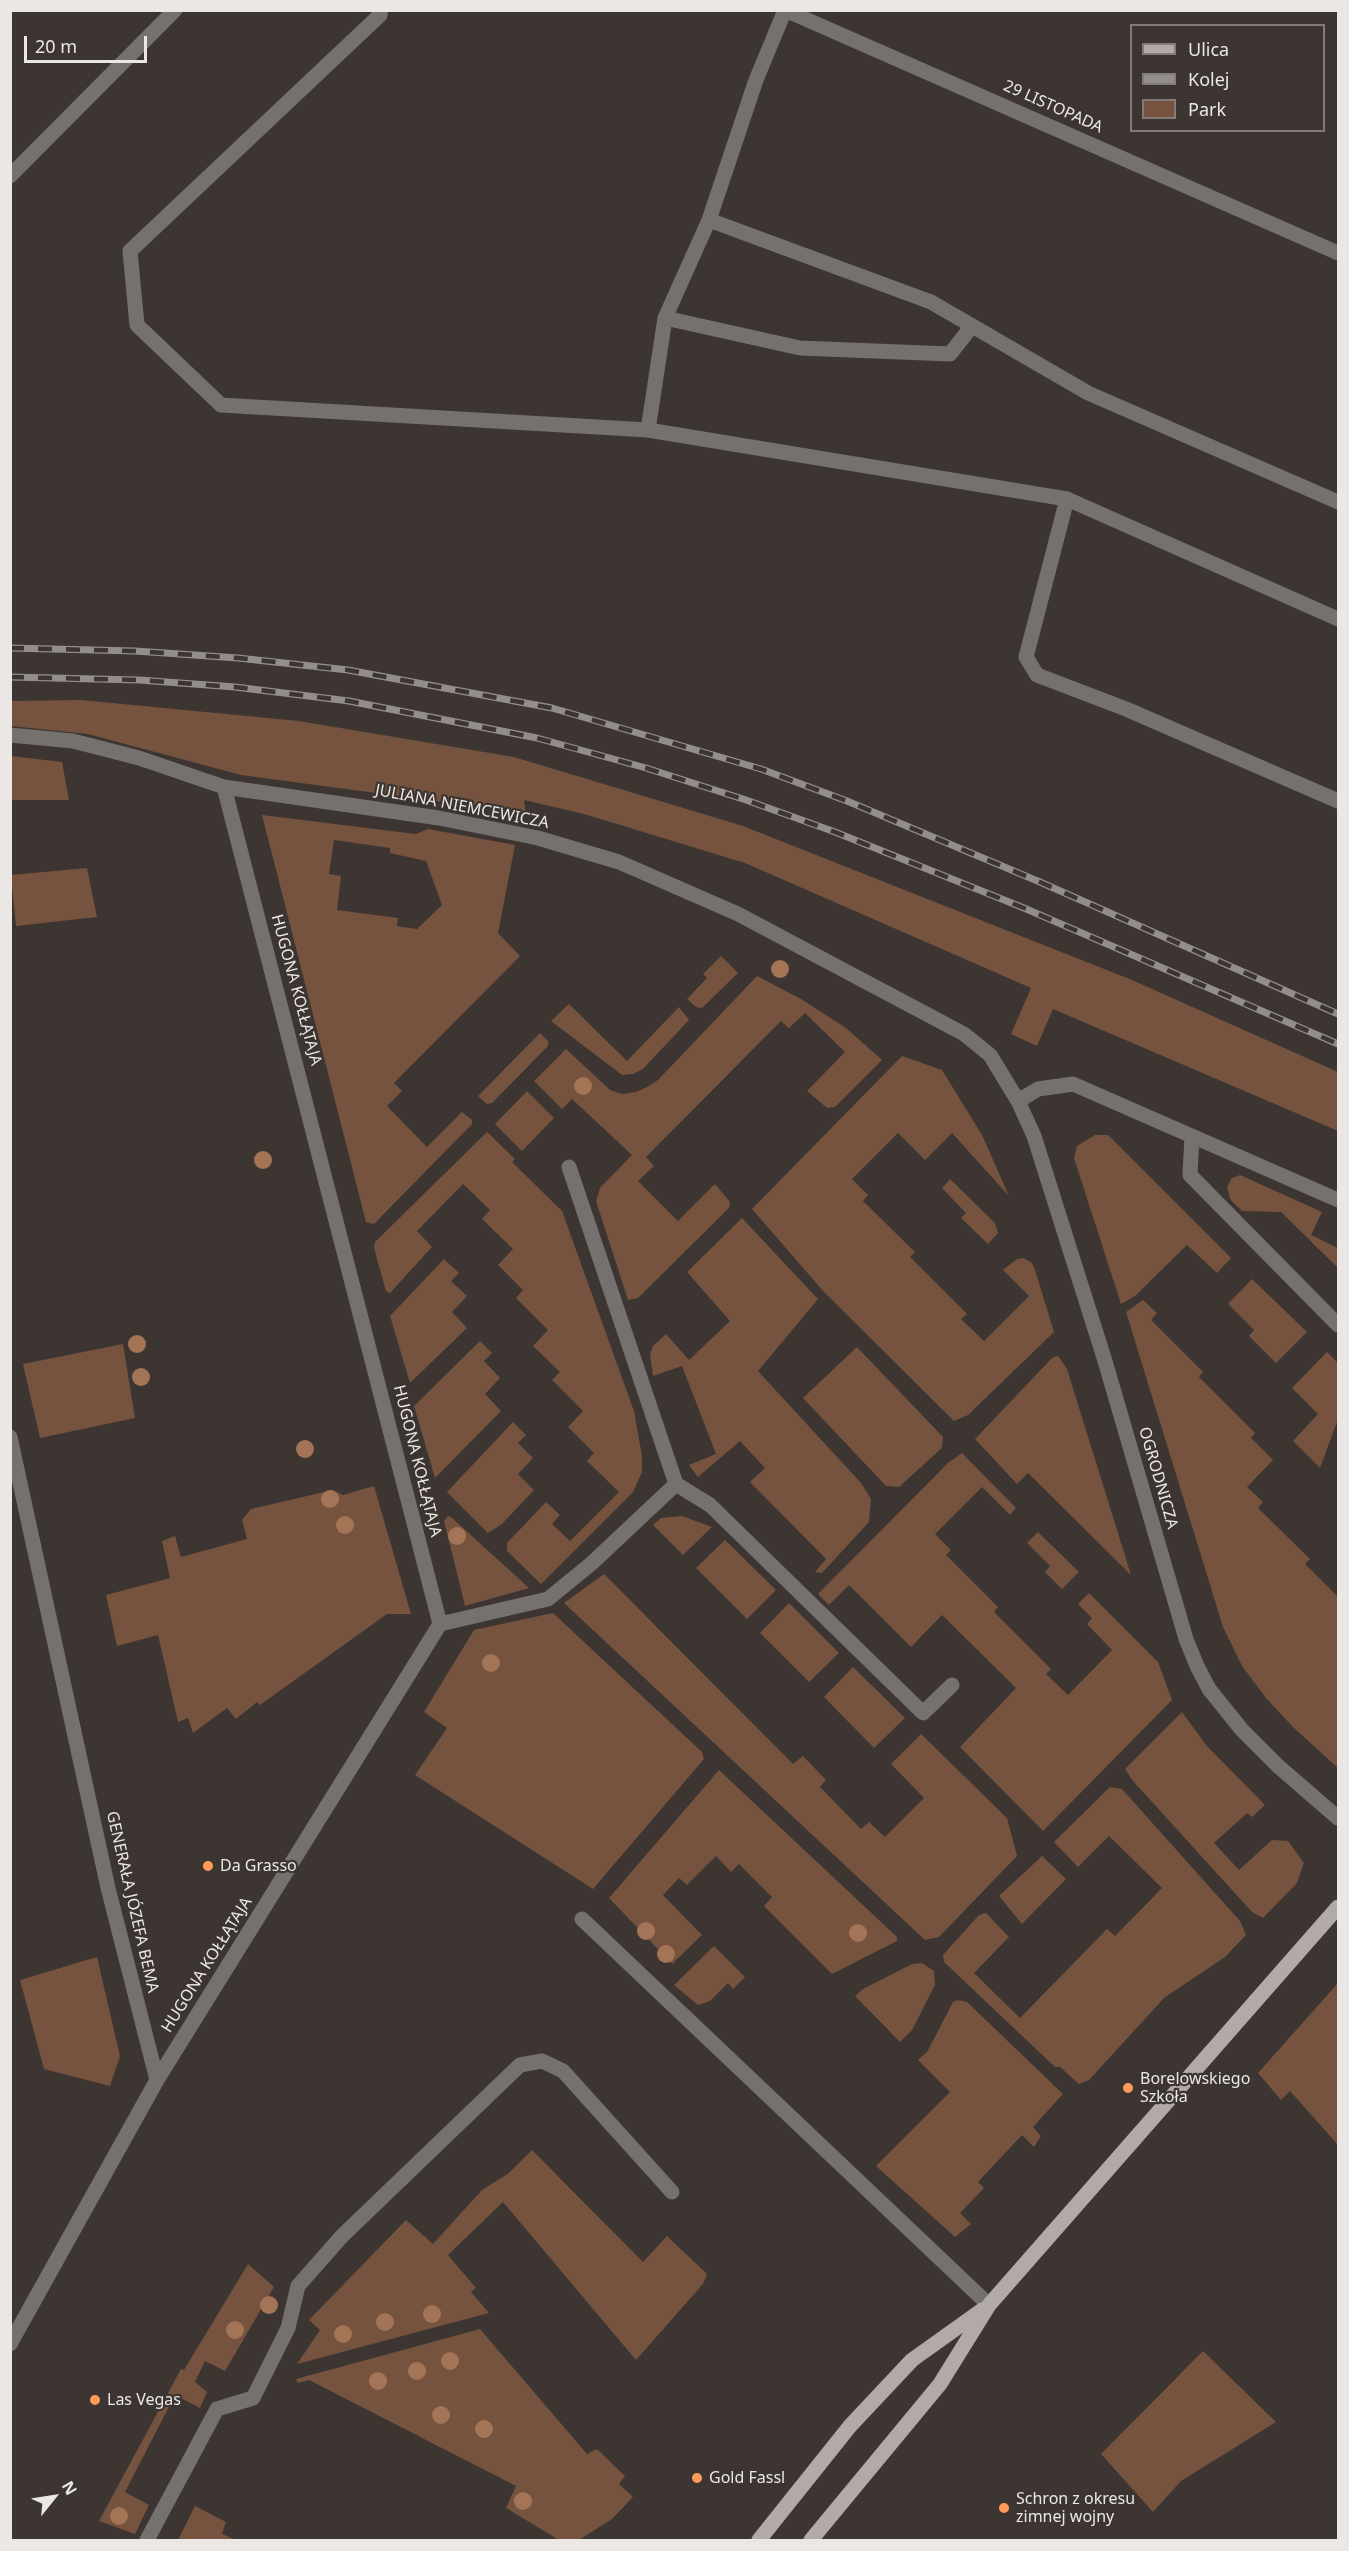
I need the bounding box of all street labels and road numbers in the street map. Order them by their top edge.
street label: 29 LISTOPADA [1000,77,1106,137]
street label: JULIANA NIEMCEWICZA [374,781,550,833]
street label: HUGONA KOŁŁĄTAJA [267,912,325,1068]
street label: HUGONA KOŁŁĄTAJA [389,1383,445,1539]
street label: OGRODNICZA [1134,1425,1182,1531]
street label: GENERAŁA JÓZEFA BEMA [102,1809,162,1995]
street label: HUGONA KOŁŁĄTAJA [158,1894,256,2036]

